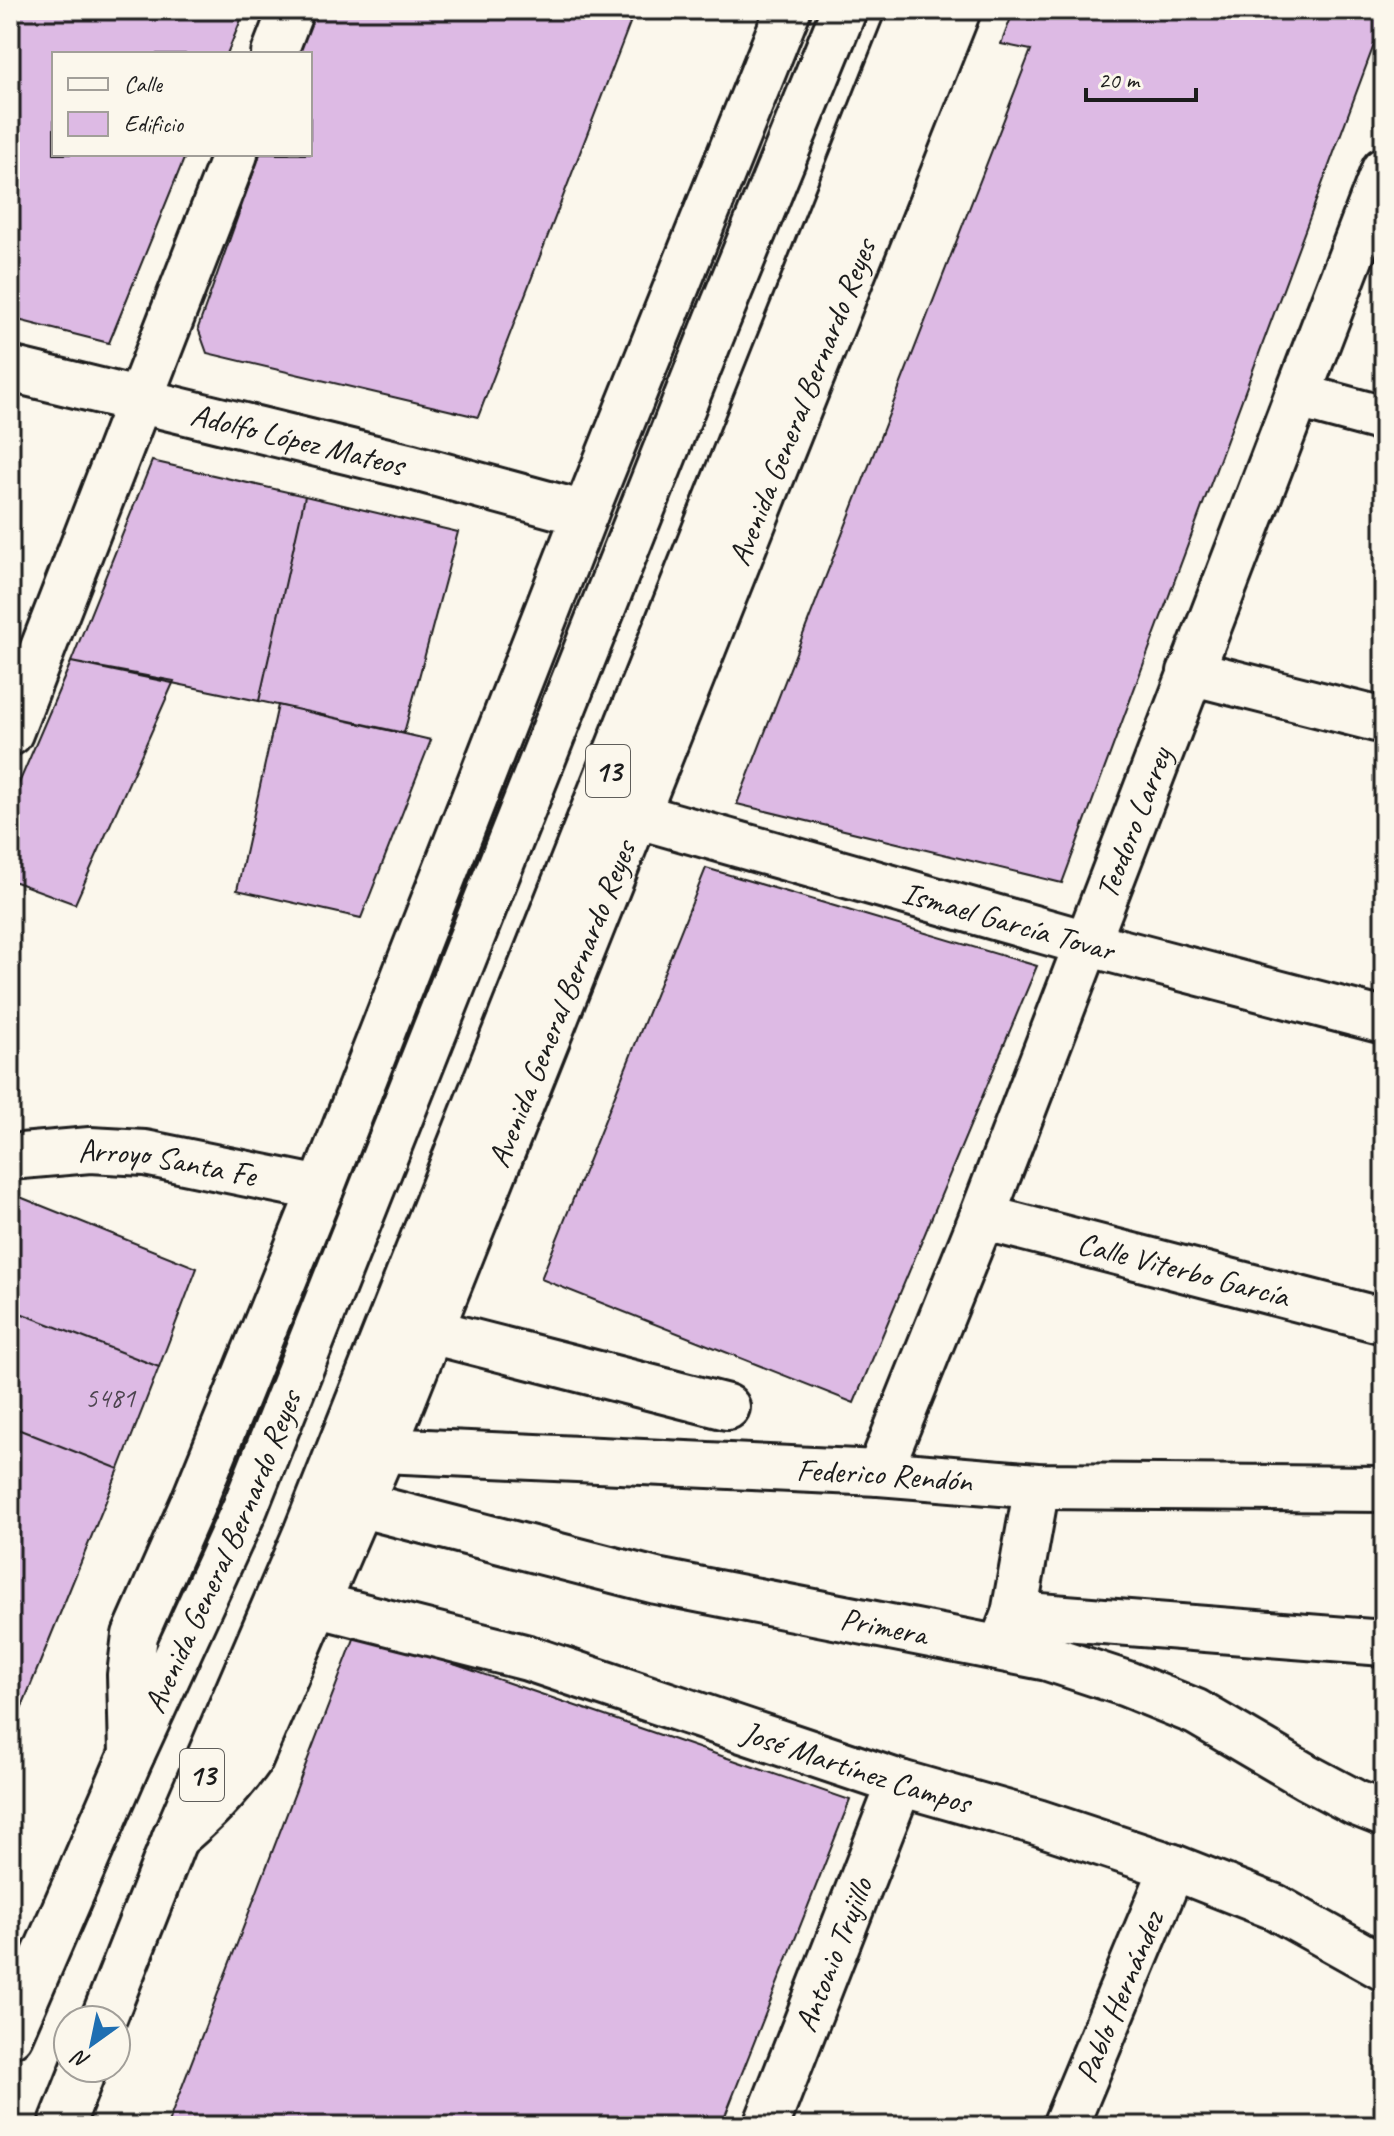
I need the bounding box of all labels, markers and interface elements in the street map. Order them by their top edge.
legend [52,52,312,156]
scale bar [1086,52,1196,102]
text: 20 m [1098,65,1141,95]
text: Calle [124,69,164,99]
text: Edificio [124,109,185,139]
street label: Avenida General Bernardo Reyes [718,230,887,571]
street label: Adolfo López Mateos [187,394,411,486]
street label: Teodoro Larrey [1086,740,1182,905]
road number: 13 [586,745,630,797]
street label: Avenida General Bernardo Reyes [478,832,646,1173]
street label: Ismael García Tovar [897,872,1121,971]
street label: Arroyo Santa Fe [76,1130,262,1197]
street label: Calle Viterbo García [1073,1223,1295,1317]
house number: 5481 [85,1380,137,1415]
street label: Avenida General Bernardo Reyes [134,1382,312,1719]
street label: Federico Rendón [796,1449,975,1502]
street label: Primera [837,1598,933,1655]
street label: José Martínez Campos [735,1711,977,1824]
road number: 13 [180,1749,224,1801]
street label: Antonio Trujillo [785,1870,883,2038]
street label: Pablo Hernández [1065,1903,1174,2089]
north arrow [52,2004,132,2084]
text: N [65,2043,95,2075]

